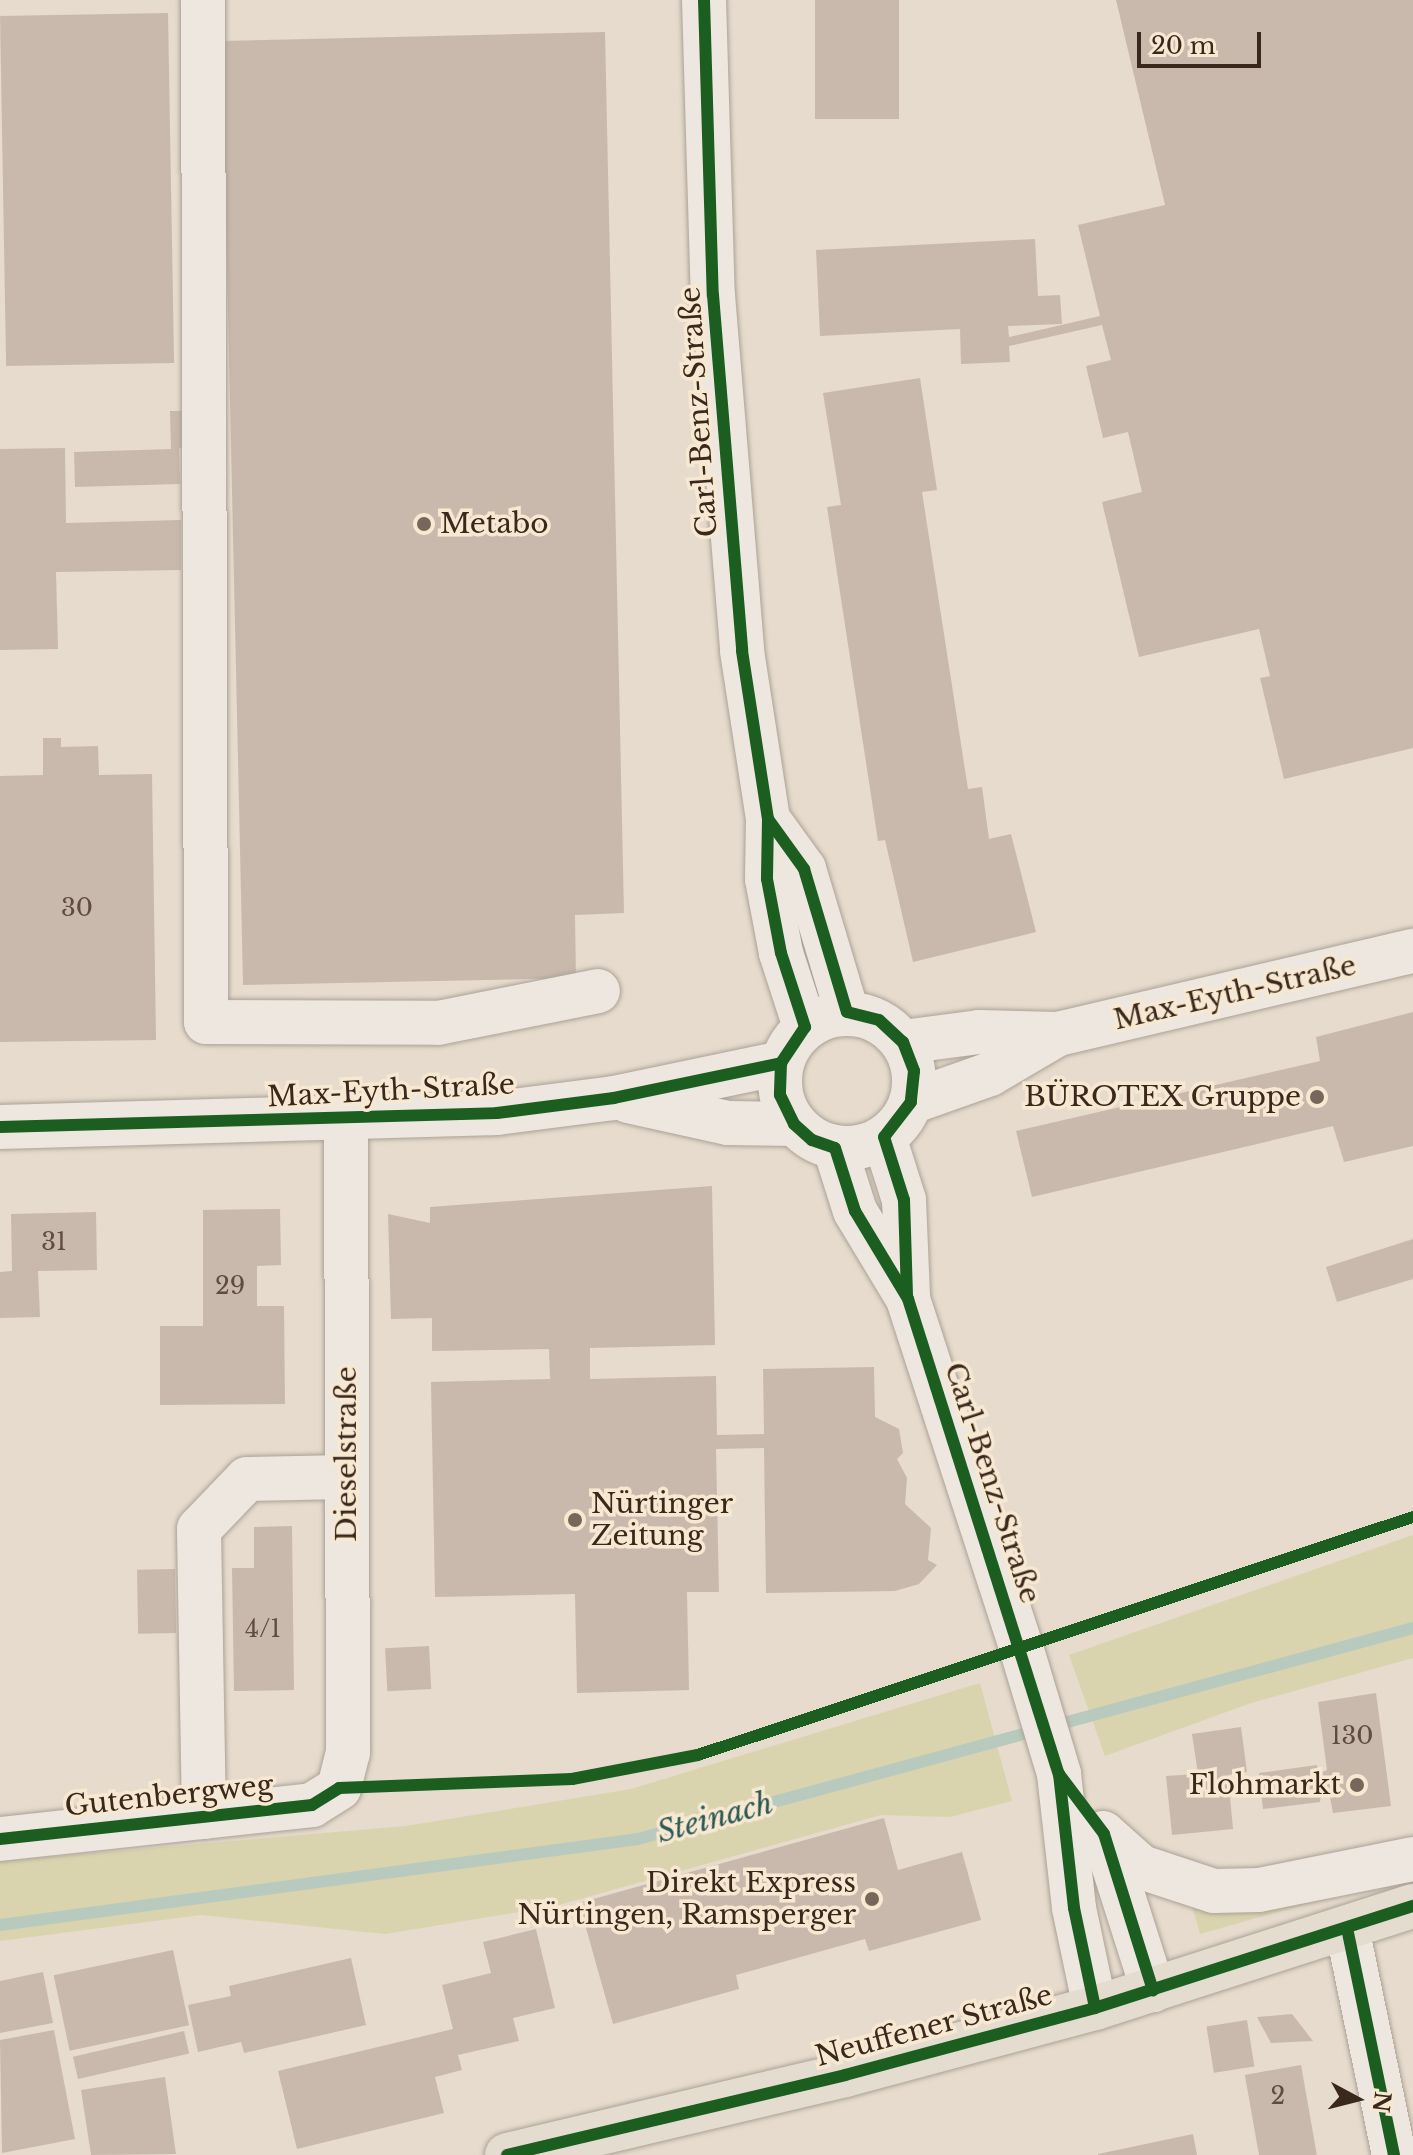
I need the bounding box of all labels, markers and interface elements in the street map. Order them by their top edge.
scale bar [1141,16,1265,66]
text: 20 m [1151,31,1216,60]
street label: Carl-Benz-Straße [673,286,725,538]
place label: Metabo [440,507,549,541]
marker: Metabo [415,515,433,533]
house number: 30 [61,894,93,922]
street label: Max-Eyth-Straße [1110,949,1360,1037]
street label: Max-Eyth-Straße [266,1068,516,1114]
place label: BÜROTEX Gruppe [1024,1080,1301,1114]
marker: BÜROTEX Gruppe [1308,1088,1326,1106]
house number: 31 [41,1228,67,1256]
house number: 29 [215,1272,245,1300]
street label: Carl-Benz-Straße [937,1358,1047,1608]
street label: Dieselstraße [330,1366,364,1542]
place label: Nürtinger Zeitung [591,1487,733,1553]
marker: Nürtinger Zeitung [566,1511,584,1529]
house number: 4/1 [245,1615,281,1643]
house number: 130 [1331,1722,1373,1750]
street label: Gutenbergweg [63,1768,275,1824]
place label: Flohmarkt [1189,1768,1341,1802]
marker: Flohmarkt [1348,1776,1366,1794]
water label: Steinach [653,1785,777,1851]
place label: Direkt Express Nürtingen, Ramsperger [517,1866,856,1932]
marker: Direkt Express Nürtingen, Ramsperger [863,1890,881,1908]
street label: Neuffener Straße [811,1978,1057,2074]
north arrow [1317,2059,1397,2139]
house number: 2 [1271,2082,1285,2110]
text: N [1367,2090,1396,2114]

